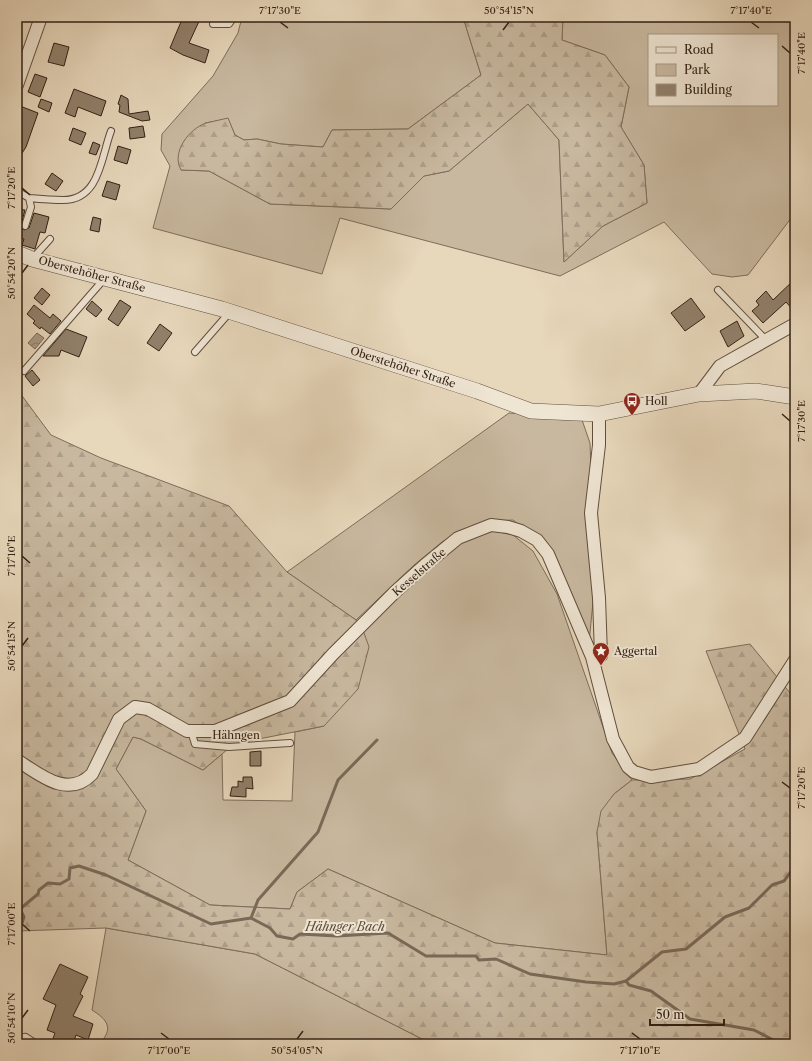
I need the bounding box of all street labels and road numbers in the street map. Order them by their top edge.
street label: Oberstehöher Straße [37,253,147,295]
street label: Oberstehöher Straße [349,343,457,391]
street label: Kesselstraße [389,545,449,599]
street label: Hähngen [212,728,260,742]

